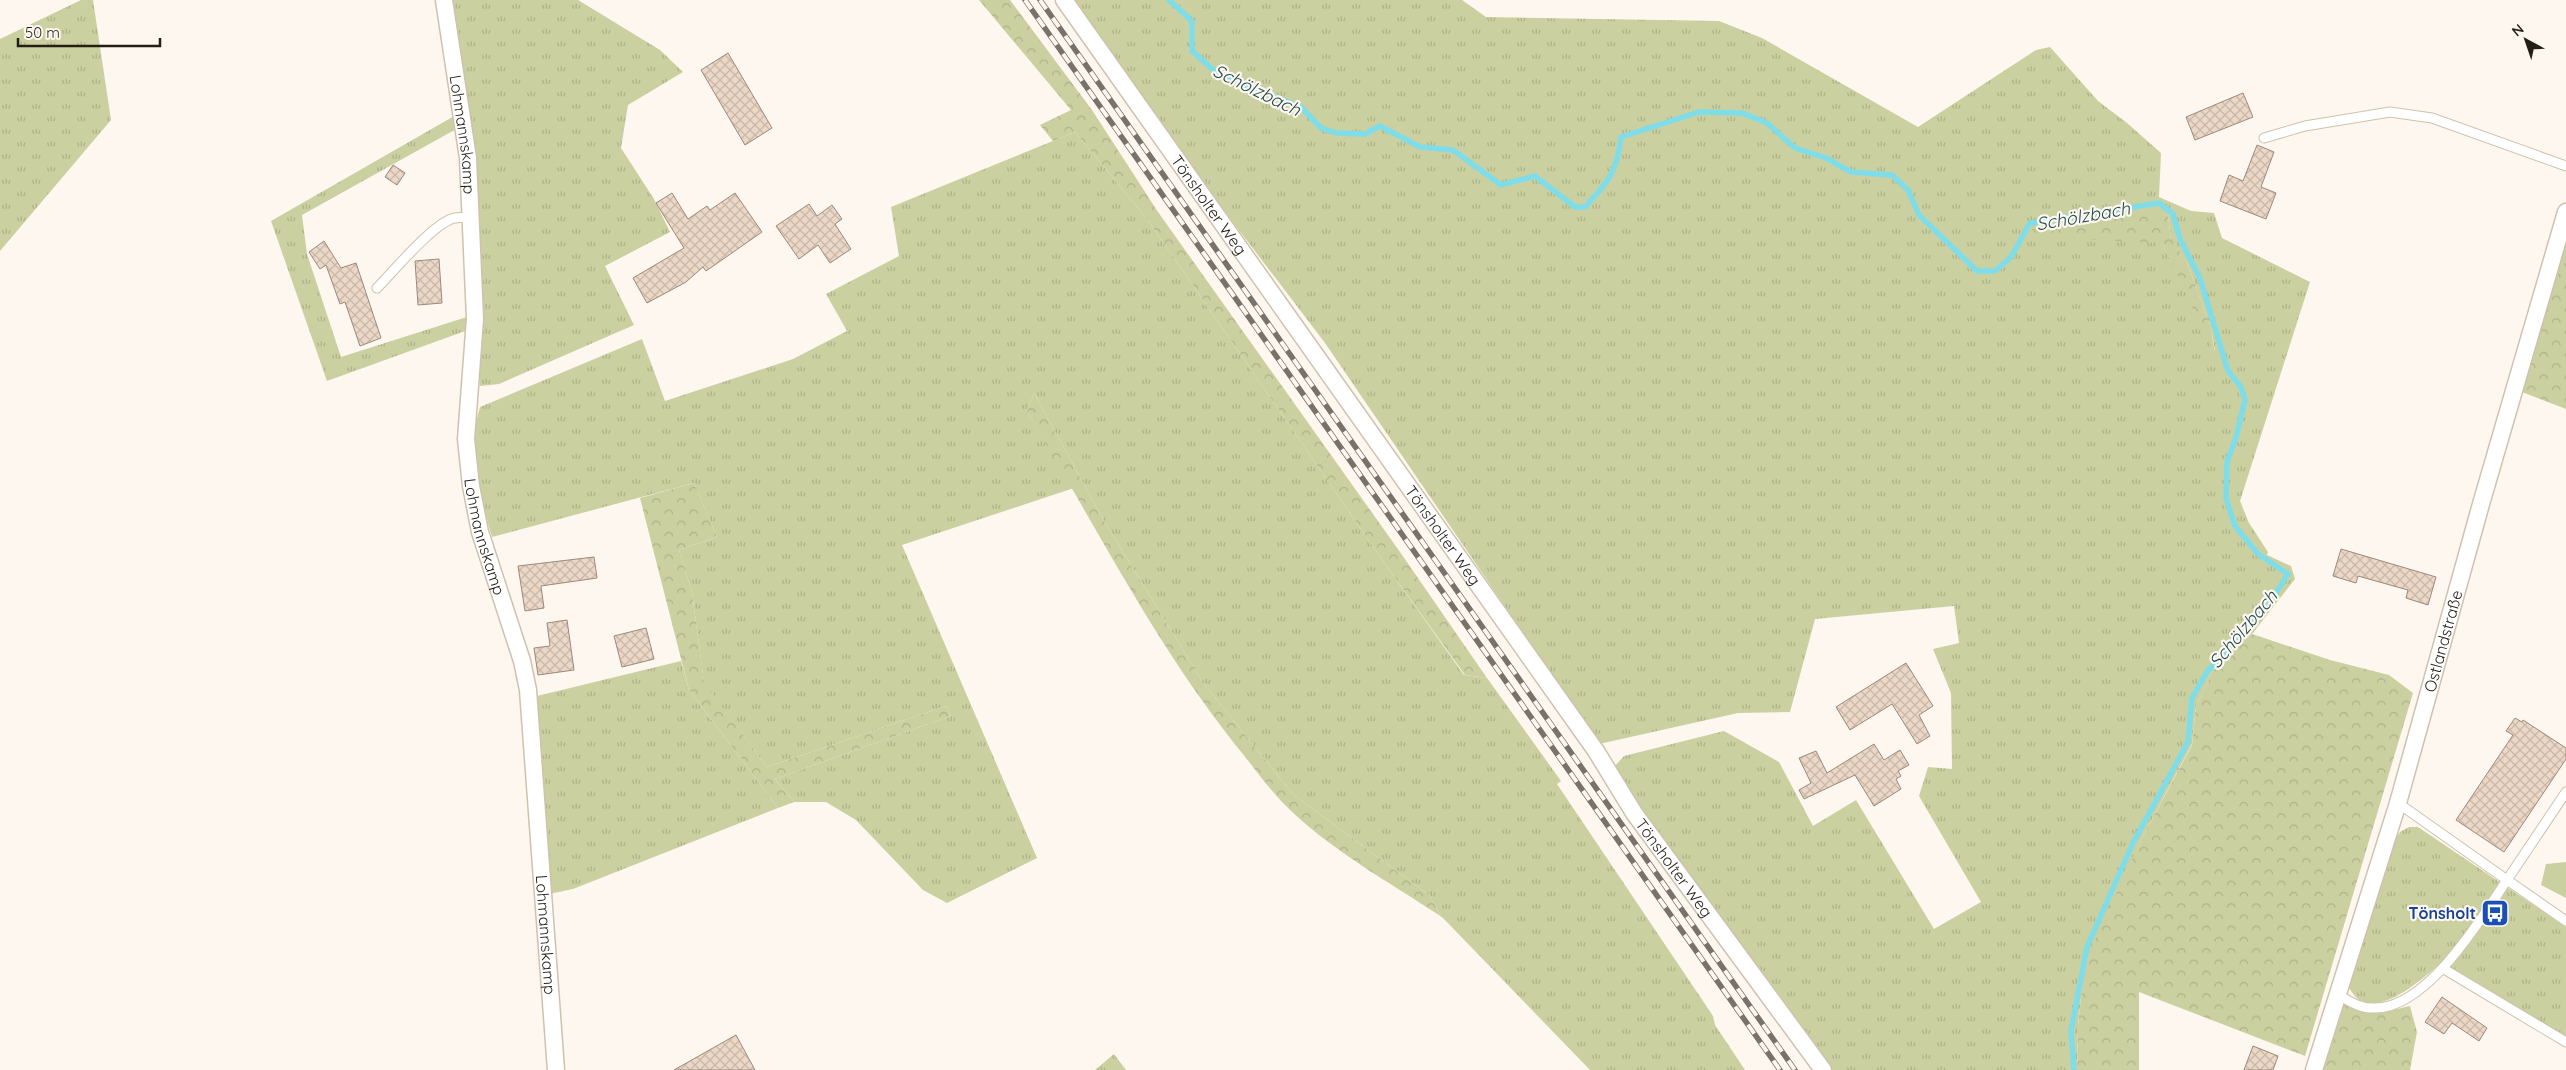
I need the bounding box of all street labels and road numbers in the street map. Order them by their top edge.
street label: Lohmannskamp [446,74,480,195]
street label: Tönsholter Weg [1167,151,1251,259]
street label: Lohmannskamp [460,477,510,597]
street label: Tönsholter Weg [1401,482,1485,589]
street label: Ostlandstraße [2419,588,2467,694]
street label: Tönsholter Weg [1631,814,1717,921]
street label: Lohmannskamp [532,874,560,995]

